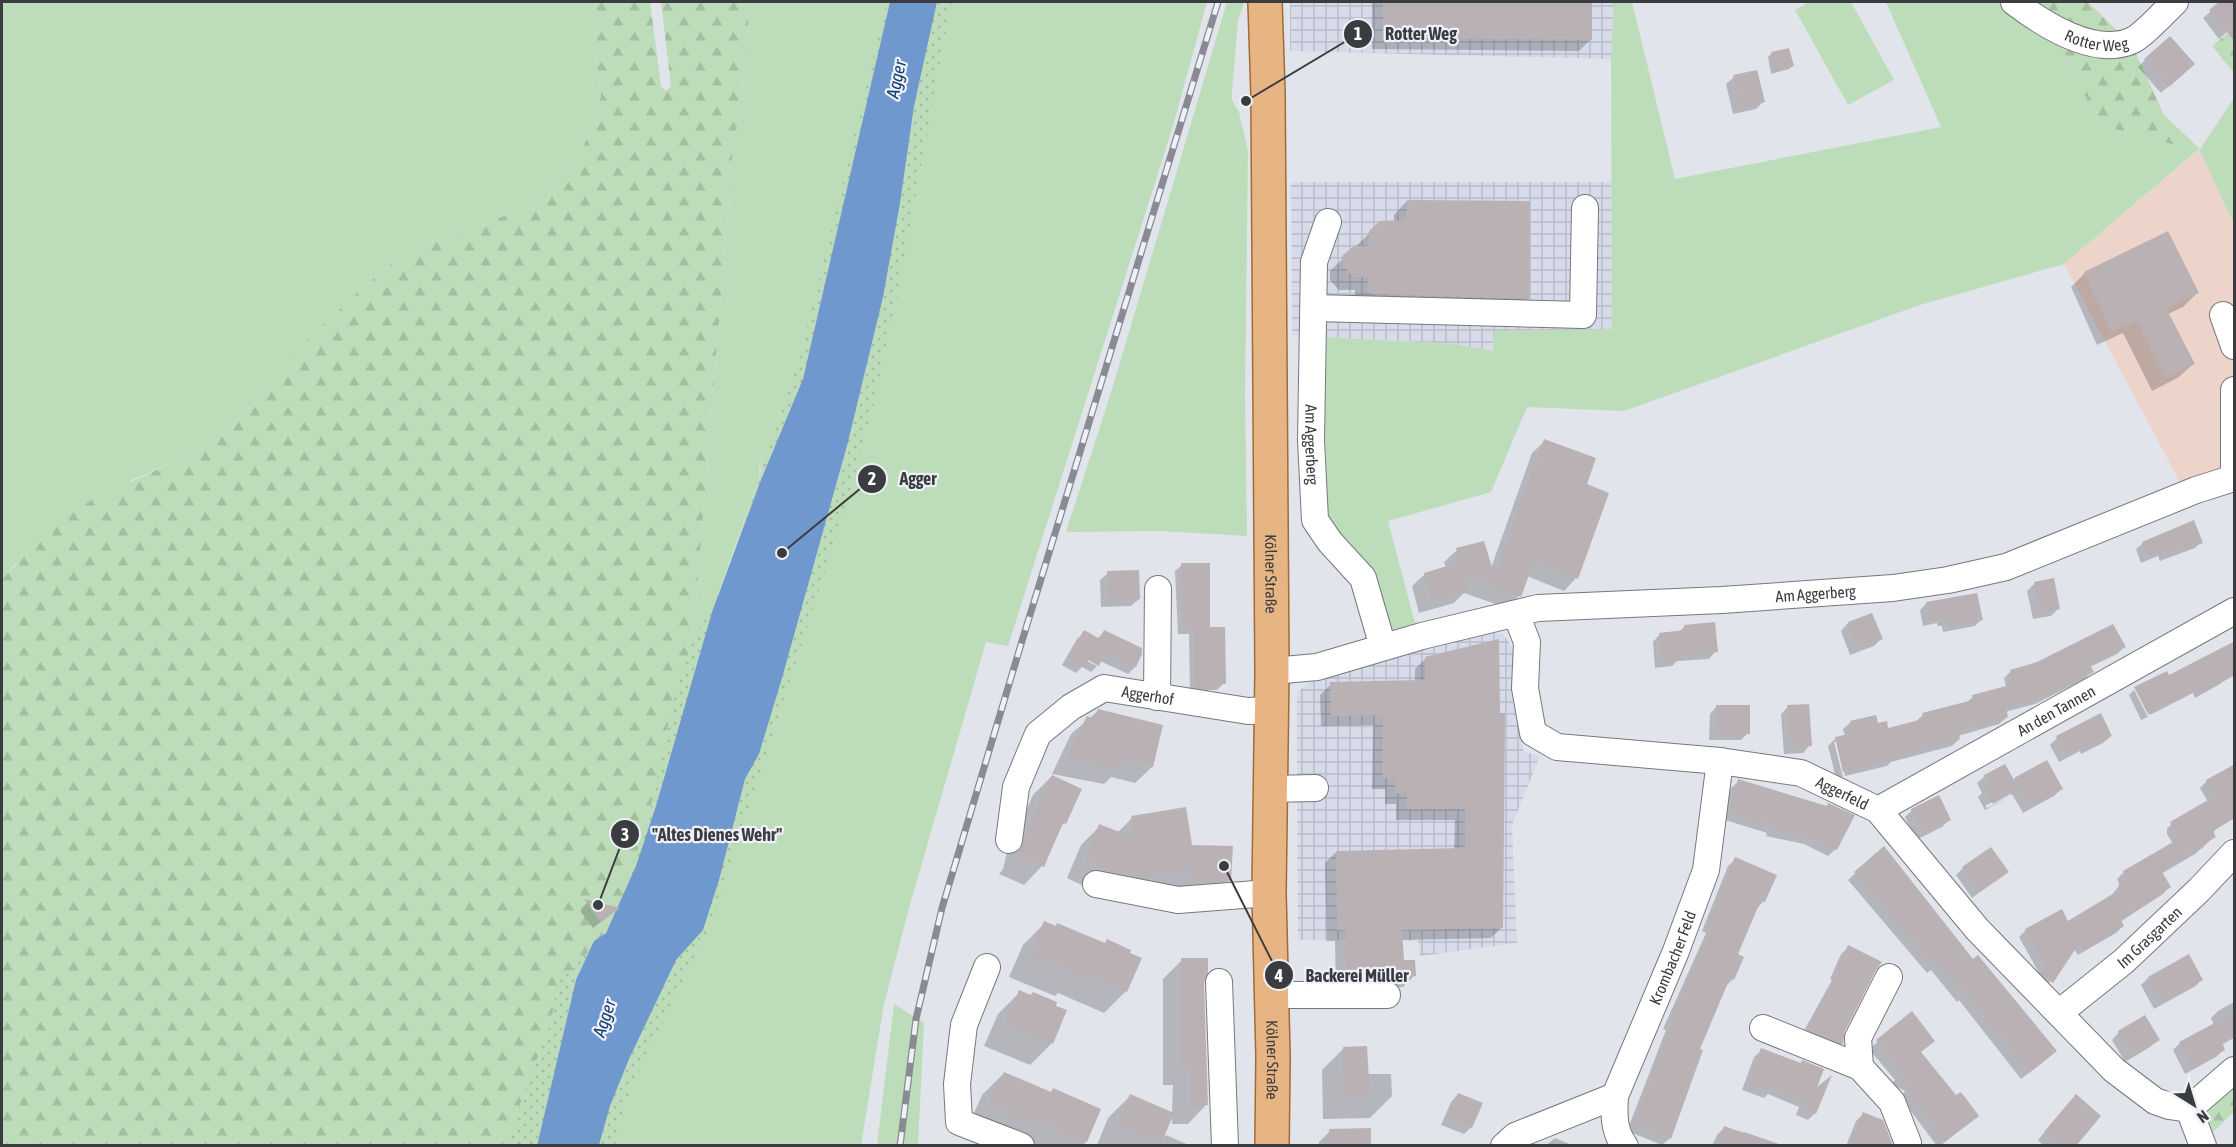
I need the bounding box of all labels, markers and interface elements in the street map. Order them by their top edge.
callout: Rotter Weg [1343,16,1469,52]
text: 1 [1354,23,1362,44]
text: Rotter Weg [1385,23,1457,44]
street label: Rotter Weg [2062,26,2131,54]
water label: Agger [882,57,910,101]
street label: Am Aggerberg [1301,404,1322,485]
callout: Agger [857,461,948,497]
text: 2 [868,468,876,489]
text: Agger [898,468,937,489]
street label: Kölner Straße [1262,534,1281,614]
street label: Am Aggerberg [1775,582,1857,605]
street label: An den Tannen [2014,681,2098,739]
street label: Aggerhof [1120,682,1176,708]
street label: Aggerfeld [1813,773,1872,813]
callout: "Altes Dienes Wehr" [610,816,794,852]
text: 3 [621,824,629,845]
text: "Altes Dienes Wehr" [652,824,782,845]
street label: Im Grasgarten [2114,902,2185,972]
street label: Krombacher Feld [1645,908,1699,1007]
callout: Backerei Müller [1264,957,1421,993]
text: 4 [1274,965,1283,986]
text: Backerei Müller [1306,965,1409,986]
water label: Agger [588,996,620,1041]
street label: Kölner Straße [1263,1020,1282,1100]
north arrow [2164,1075,2224,1135]
text: N [2194,1107,2212,1127]

